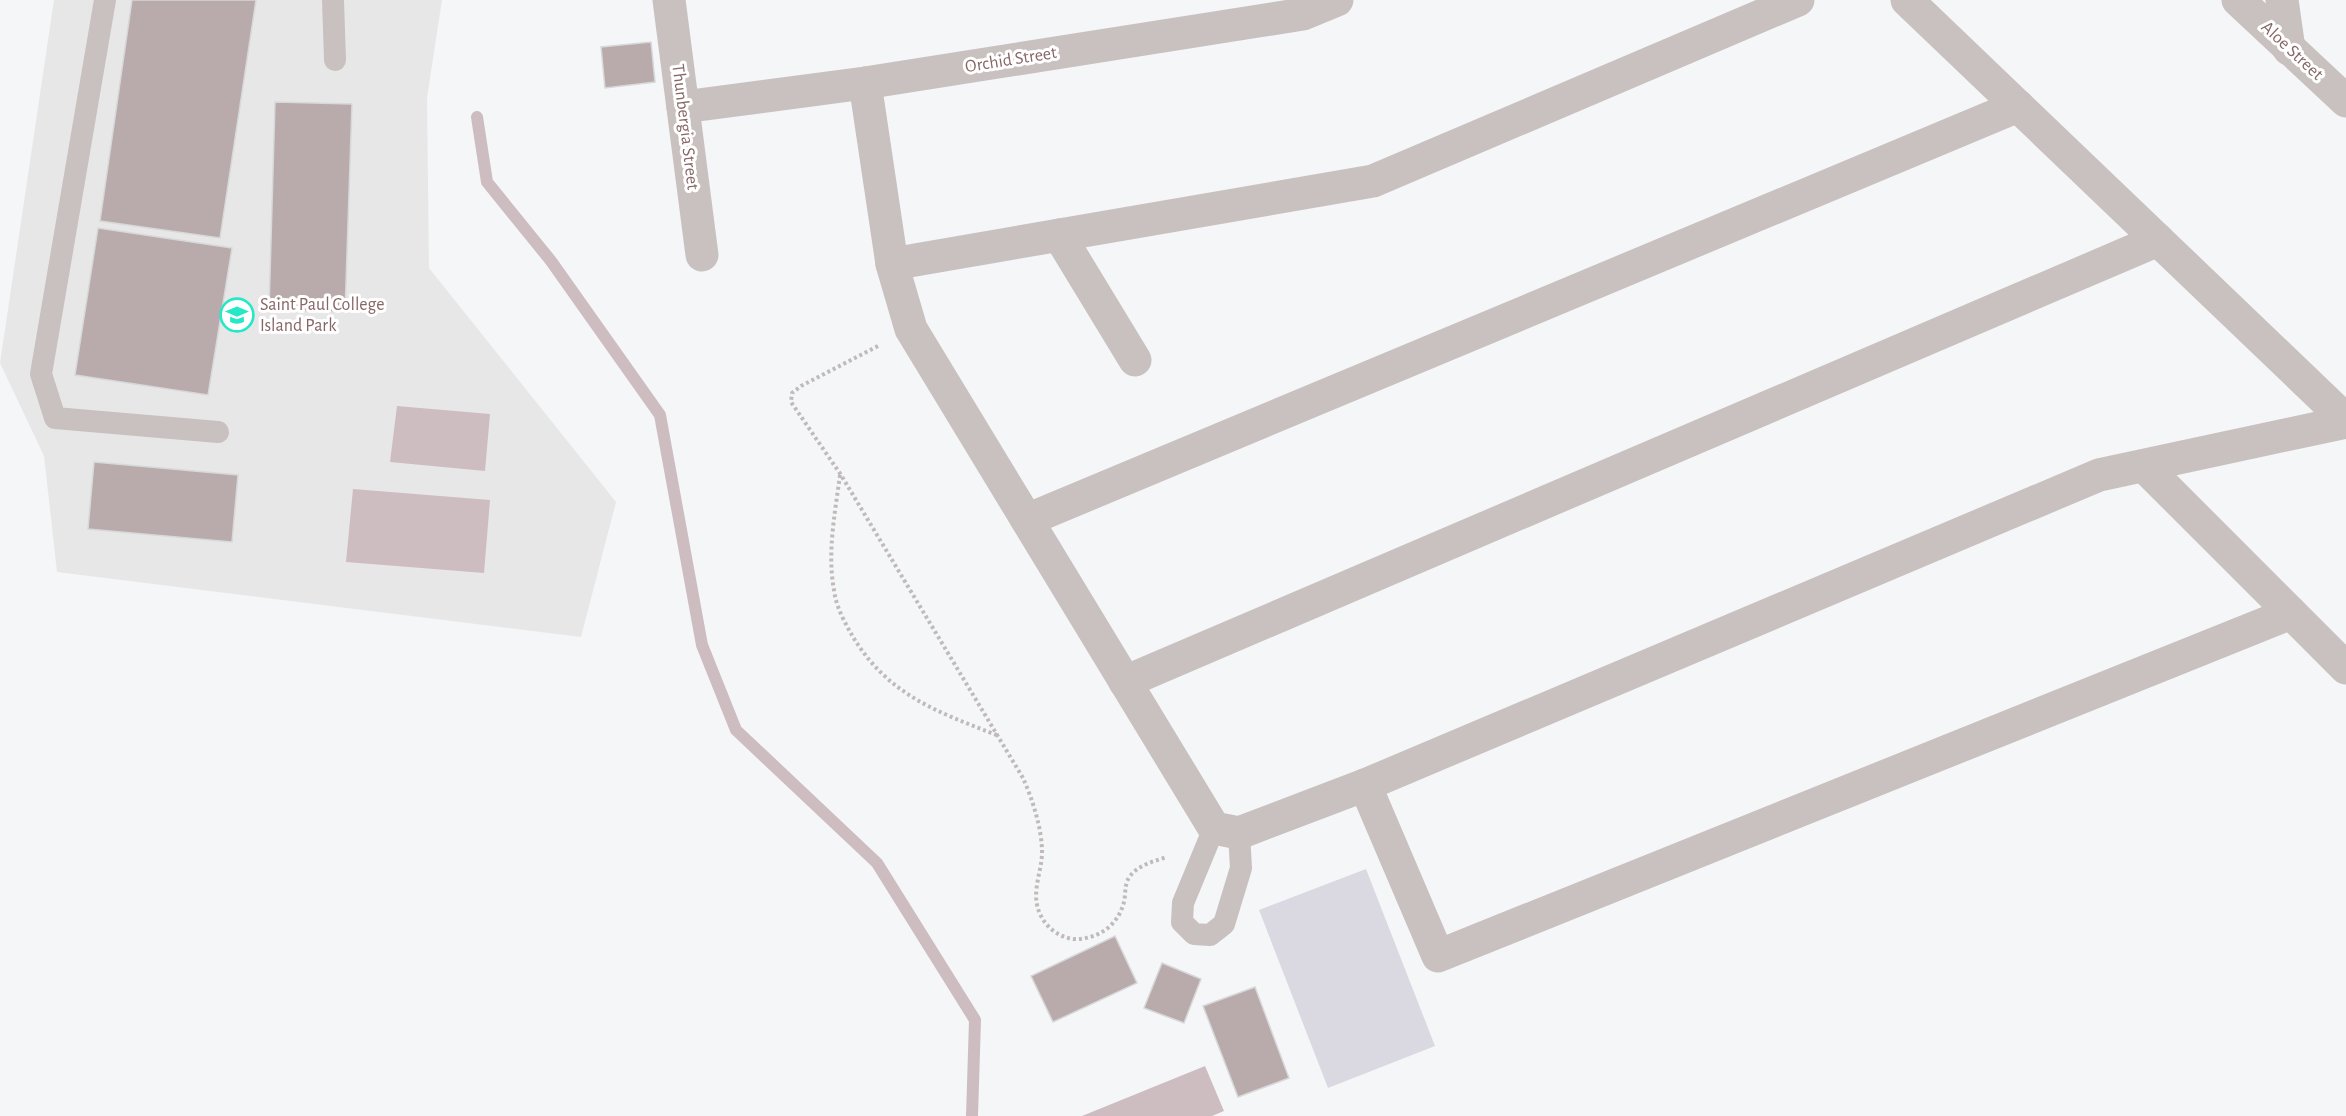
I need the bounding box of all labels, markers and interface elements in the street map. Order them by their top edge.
street label: Aloe Street [2258,18,2327,84]
street label: Orchid Street [964,44,1058,76]
street label: Thunbergia Street [668,63,702,191]
place label: Saint Paul College Island Park [260,296,385,335]
school or university icon: Saint Paul College Island Park [219,297,255,333]

